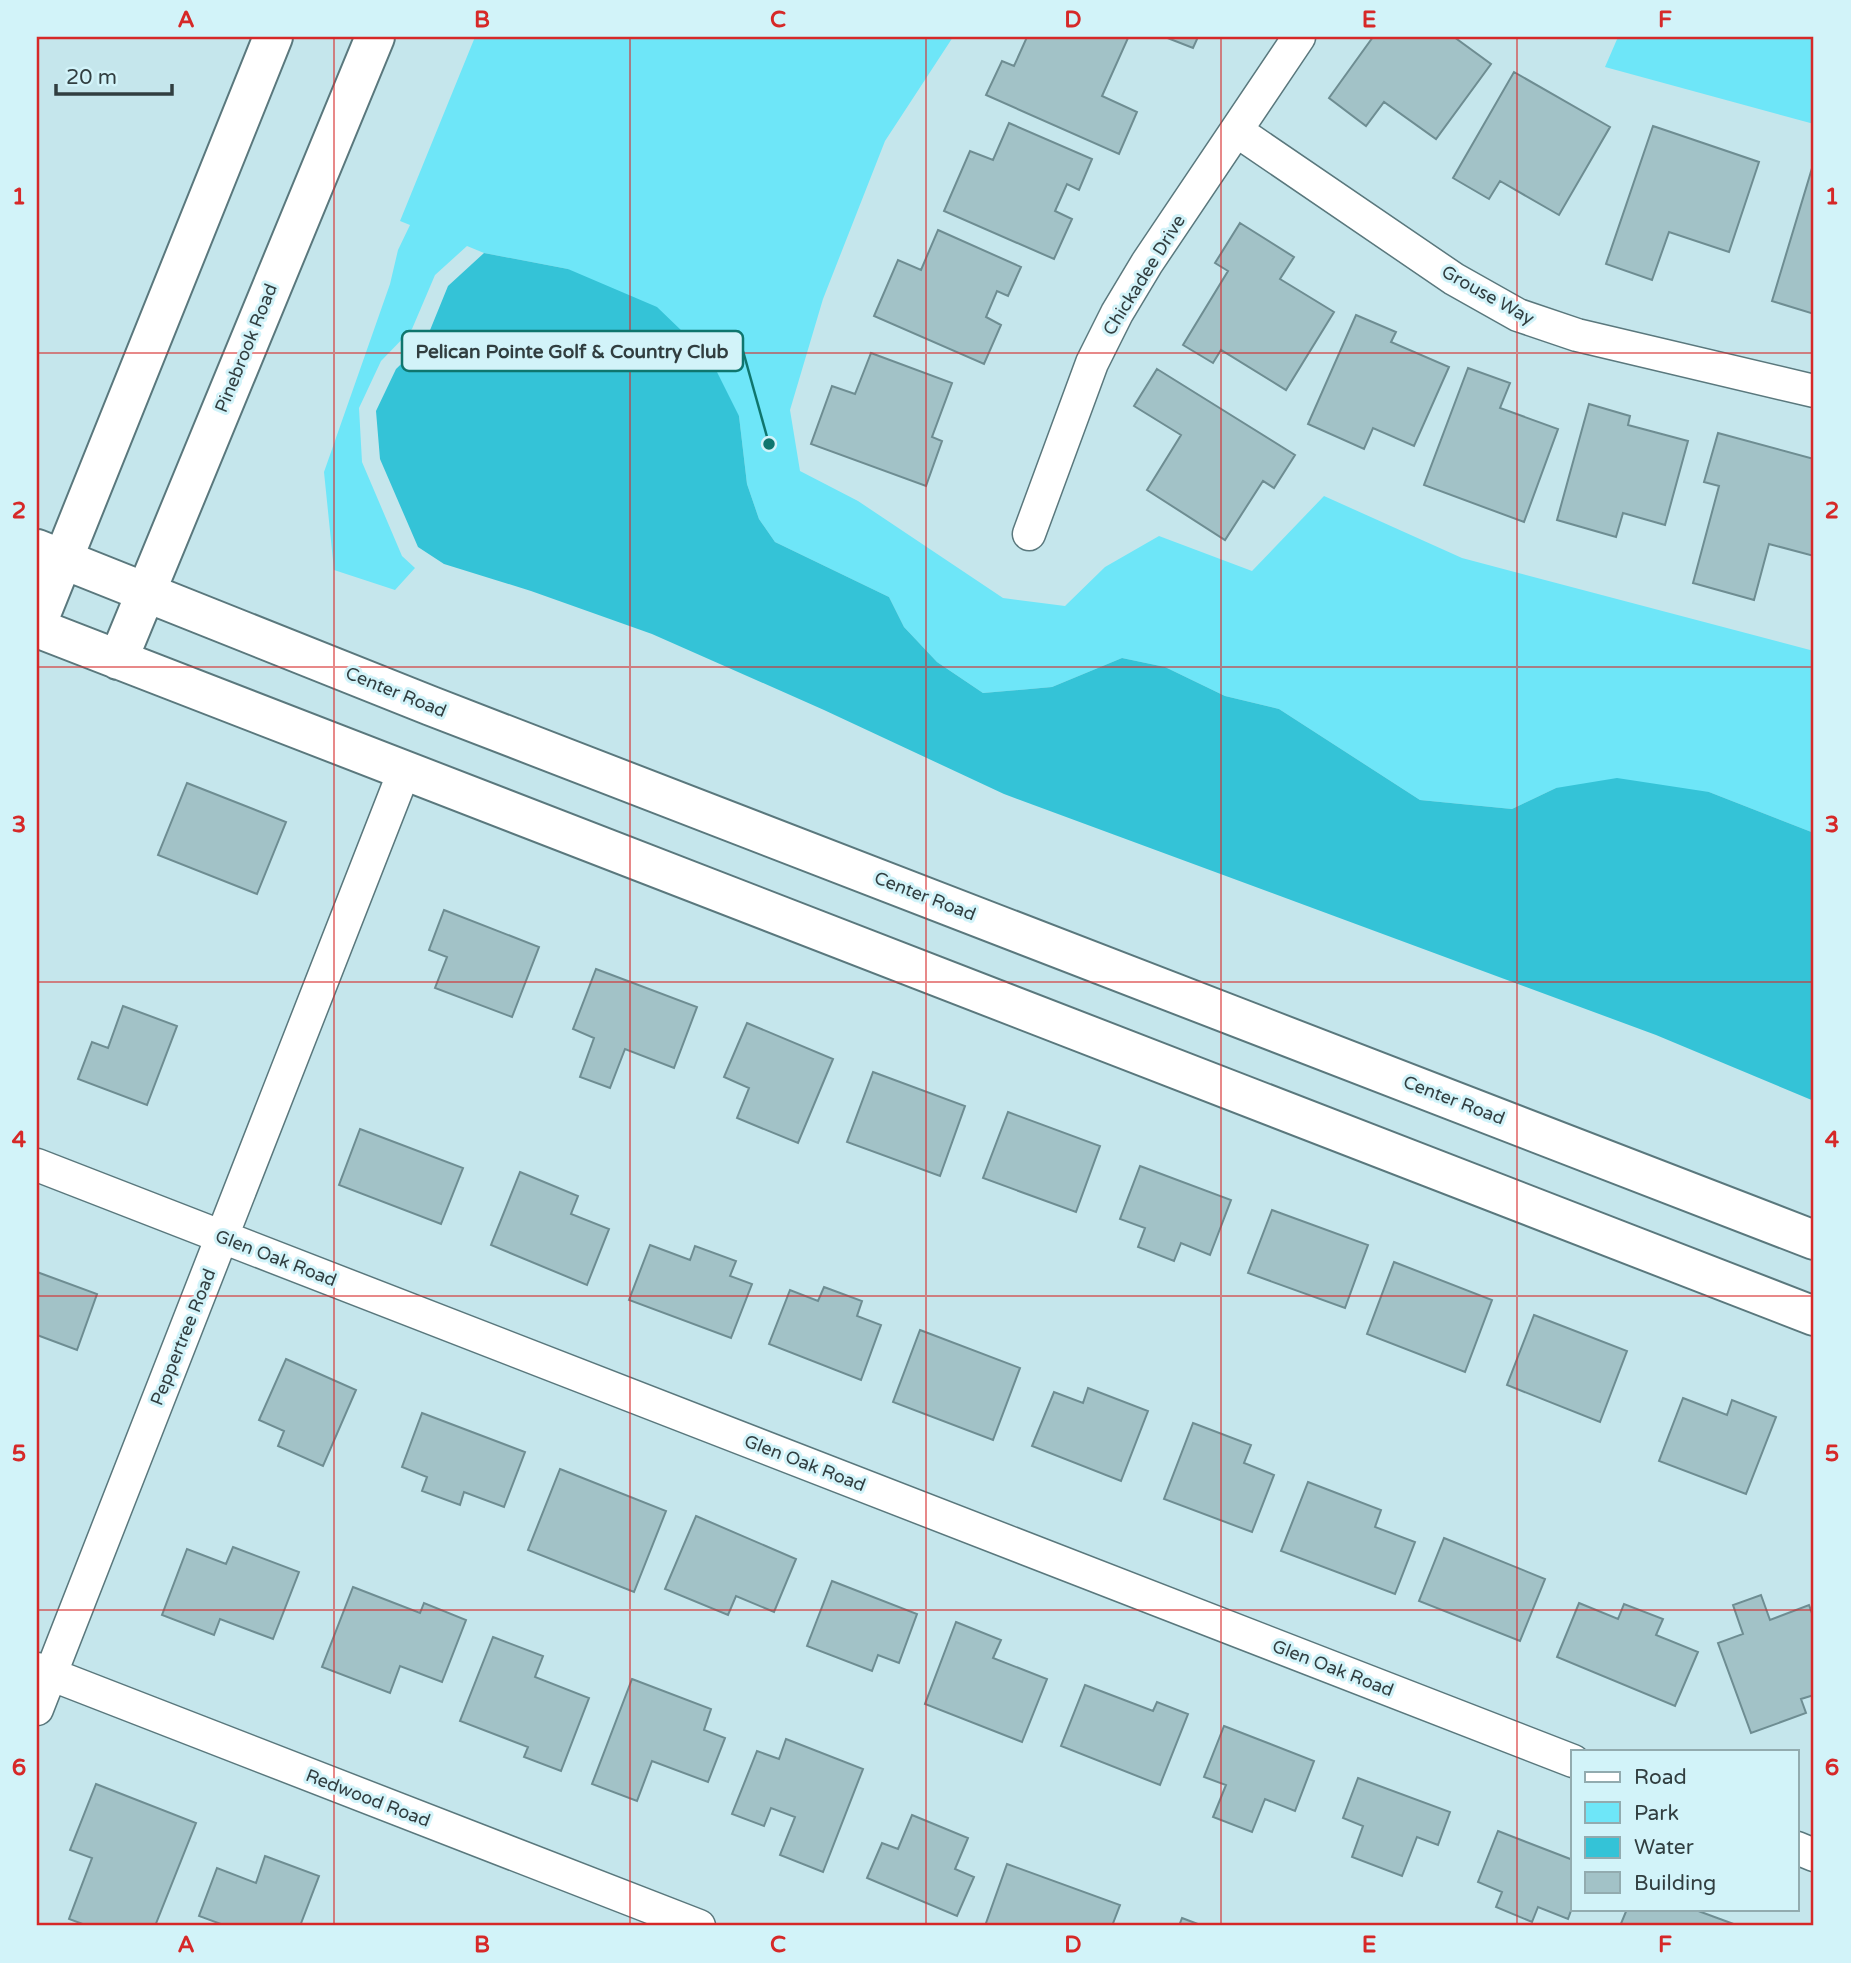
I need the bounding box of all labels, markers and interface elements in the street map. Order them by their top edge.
text: A [177,6,195,34]
text: B [474,6,490,34]
text: C [770,6,786,34]
text: D [1064,6,1082,34]
text: E [1362,6,1376,34]
text: F [1658,6,1672,34]
scale bar [56,52,172,96]
text: 20 m [66,65,117,90]
text: 1 [12,183,26,211]
text: 1 [1825,183,1839,211]
street label: Chickadee Drive [1098,211,1190,339]
street label: Grouse Way [1438,260,1539,330]
street label: Pinebrook Road [210,280,282,416]
callout: Pelican Pointe Golf & Country Club [402,331,743,371]
text: Pelican Pointe Golf & Country Club [415,341,729,364]
text: 2 [12,497,26,525]
text: 2 [1825,497,1839,525]
street label: Center Road [342,662,450,722]
text: 3 [12,811,26,839]
text: 3 [1825,811,1839,839]
street label: Center Road [871,867,979,925]
street label: Center Road [1400,1071,1508,1129]
text: 4 [12,1126,27,1154]
text: 4 [1825,1126,1840,1154]
street label: Glen Oak Road [212,1225,340,1291]
street label: Peppertree Road [146,1265,220,1409]
street label: Glen Oak Road [741,1430,869,1496]
text: 5 [12,1440,26,1468]
text: 5 [1825,1440,1839,1468]
street label: Glen Oak Road [1269,1635,1397,1701]
legend [1571,1750,1798,1910]
text: 6 [12,1754,26,1782]
text: 6 [1825,1754,1839,1782]
street label: Redwood Road [303,1764,433,1832]
text: Road [1634,1765,1687,1790]
text: Park [1634,1801,1679,1826]
text: Water [1634,1835,1694,1860]
text: Building [1634,1871,1716,1896]
text: A [177,1931,195,1959]
text: B [474,1931,490,1959]
text: C [770,1931,786,1959]
text: D [1064,1931,1082,1959]
text: E [1362,1931,1376,1959]
text: F [1658,1931,1672,1959]

